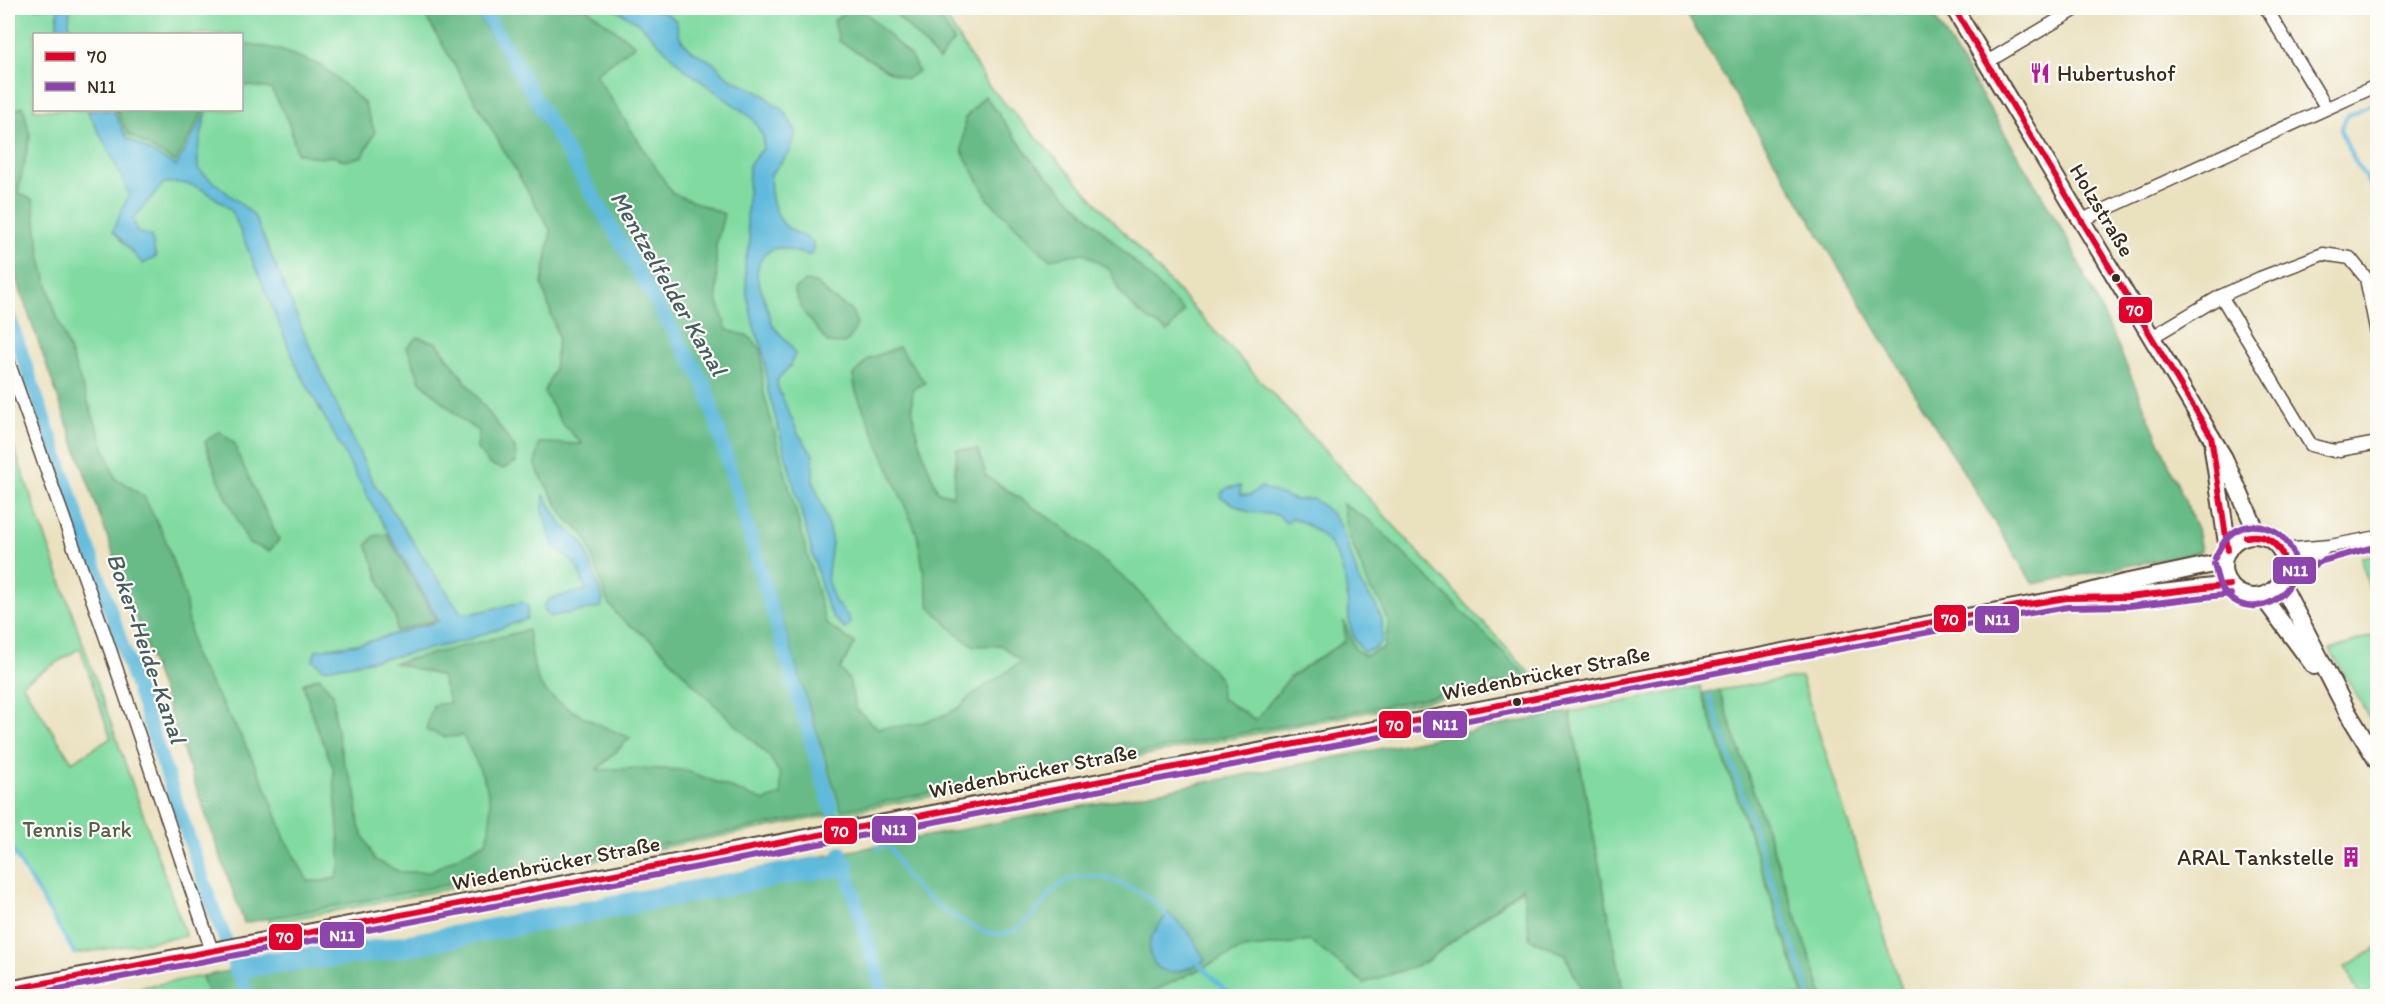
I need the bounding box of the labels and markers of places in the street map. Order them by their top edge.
place label: Hubertushof [2057,60,2176,87]
restaurant icon: Hubertushof [2028,61,2052,85]
unlabelled marker [2110,272,2122,284]
unlabelled marker [1511,696,1523,708]
place label: ARAL Tankstelle [2177,844,2334,871]
building icon: ARAL Tankstelle [2339,845,2363,869]

